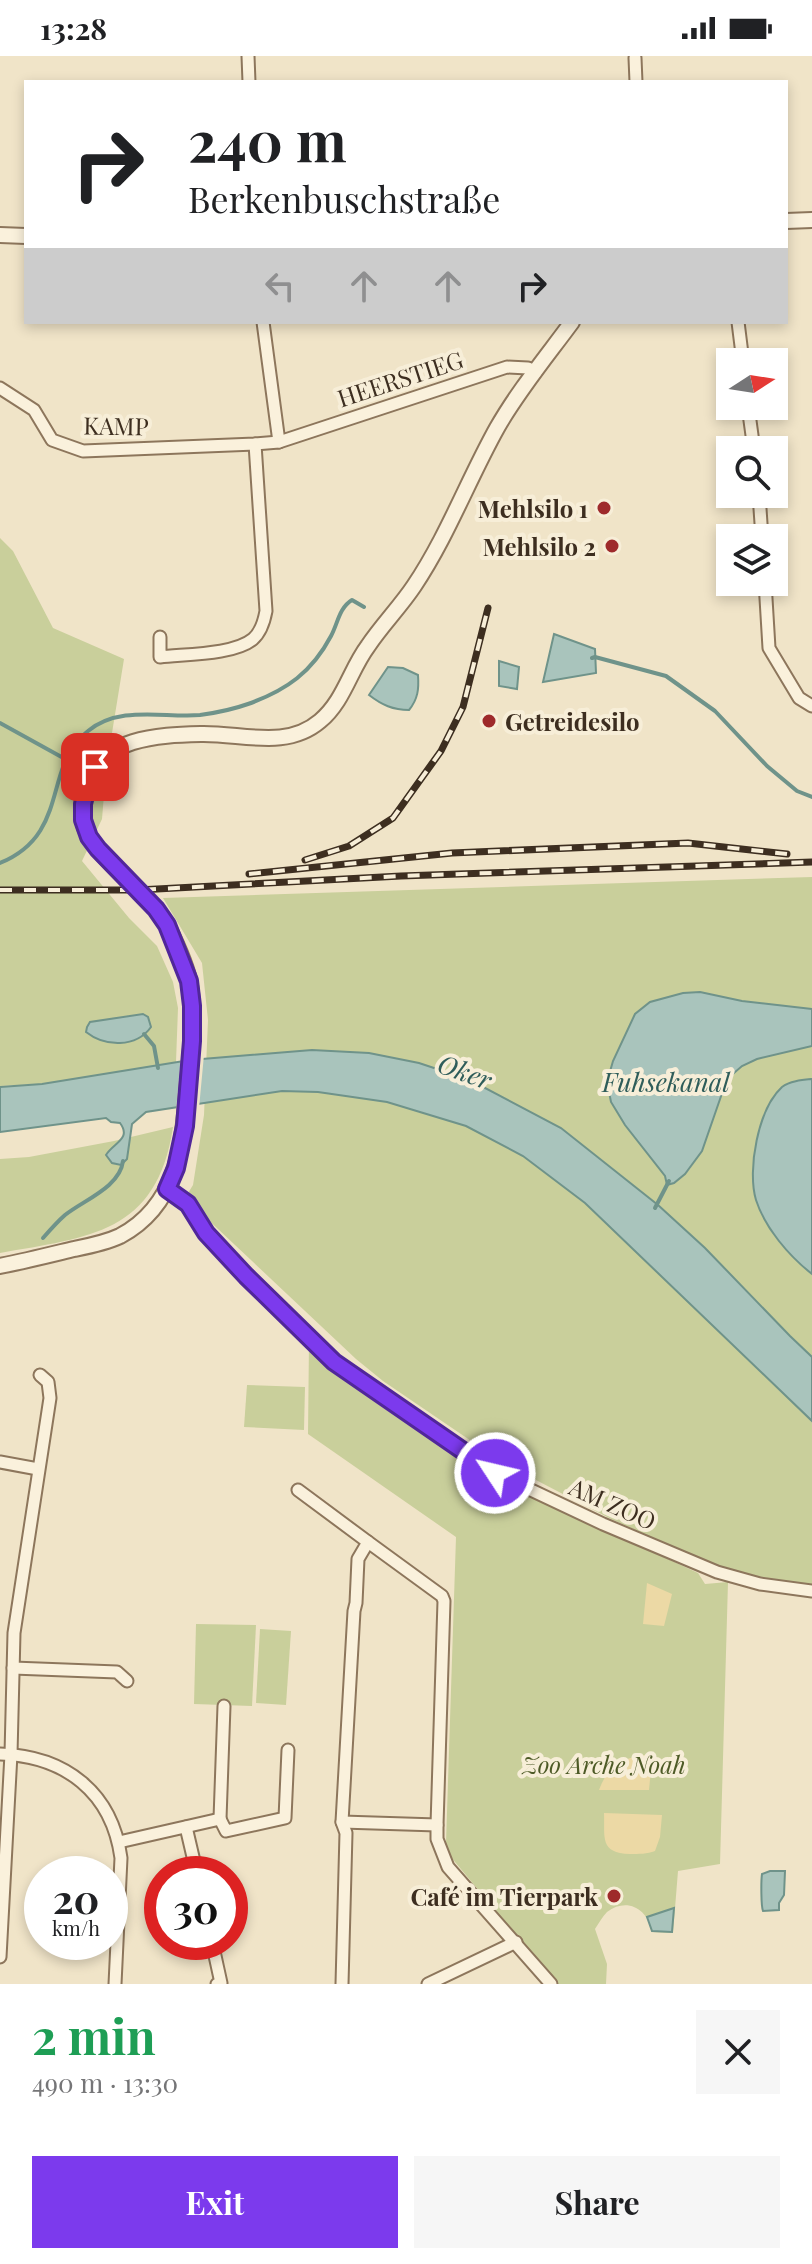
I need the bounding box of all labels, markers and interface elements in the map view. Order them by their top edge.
text: 13:28 [40,8,107,48]
text: 240 m [188,102,347,177]
icon: right [56,112,160,216]
text: Berkenbuschstraße [188,174,500,222]
icon: left [258,264,302,308]
icon: ahead [342,264,386,308]
icon: ahead [426,264,470,308]
icon: right [510,264,554,308]
street label: HEERSTIEG [333,343,467,413]
north arrow [716,348,788,420]
map controls [716,348,788,596]
street label: KAMP [83,408,149,442]
button: search [716,436,788,508]
place label: Mehlsilo 1 [478,492,588,524]
marker: Mehlsilo 1 [595,499,613,517]
button: layers [716,524,788,596]
place label: Mehlsilo 2 [483,530,596,562]
marker: Mehlsilo 2 [603,537,621,555]
place label: Getreidesilo [505,705,640,737]
marker: Getreidesilo [480,712,498,730]
pin [61,733,129,801]
icon: arrive [73,745,117,789]
water label: Oker [433,1045,497,1097]
water label: Fuhsekanal [601,1064,731,1099]
position arrow [453,1431,537,1515]
street label: AM ZOO [564,1469,661,1536]
park label: Zoo Arche Noah [521,1748,686,1780]
speed limit sign: 30 [144,1856,248,1960]
text: 20 [53,1871,99,1924]
place label: Café im Tierpark [410,1880,599,1912]
marker: Café im Tierpark [605,1887,623,1905]
text: km/h [52,1914,100,1941]
text: 2 min [32,2003,156,2067]
button: close [696,2010,780,2094]
text: 490 m · 13:30 [32,2065,178,2100]
button: Exit [32,2156,398,2248]
button: Share [414,2156,780,2248]

